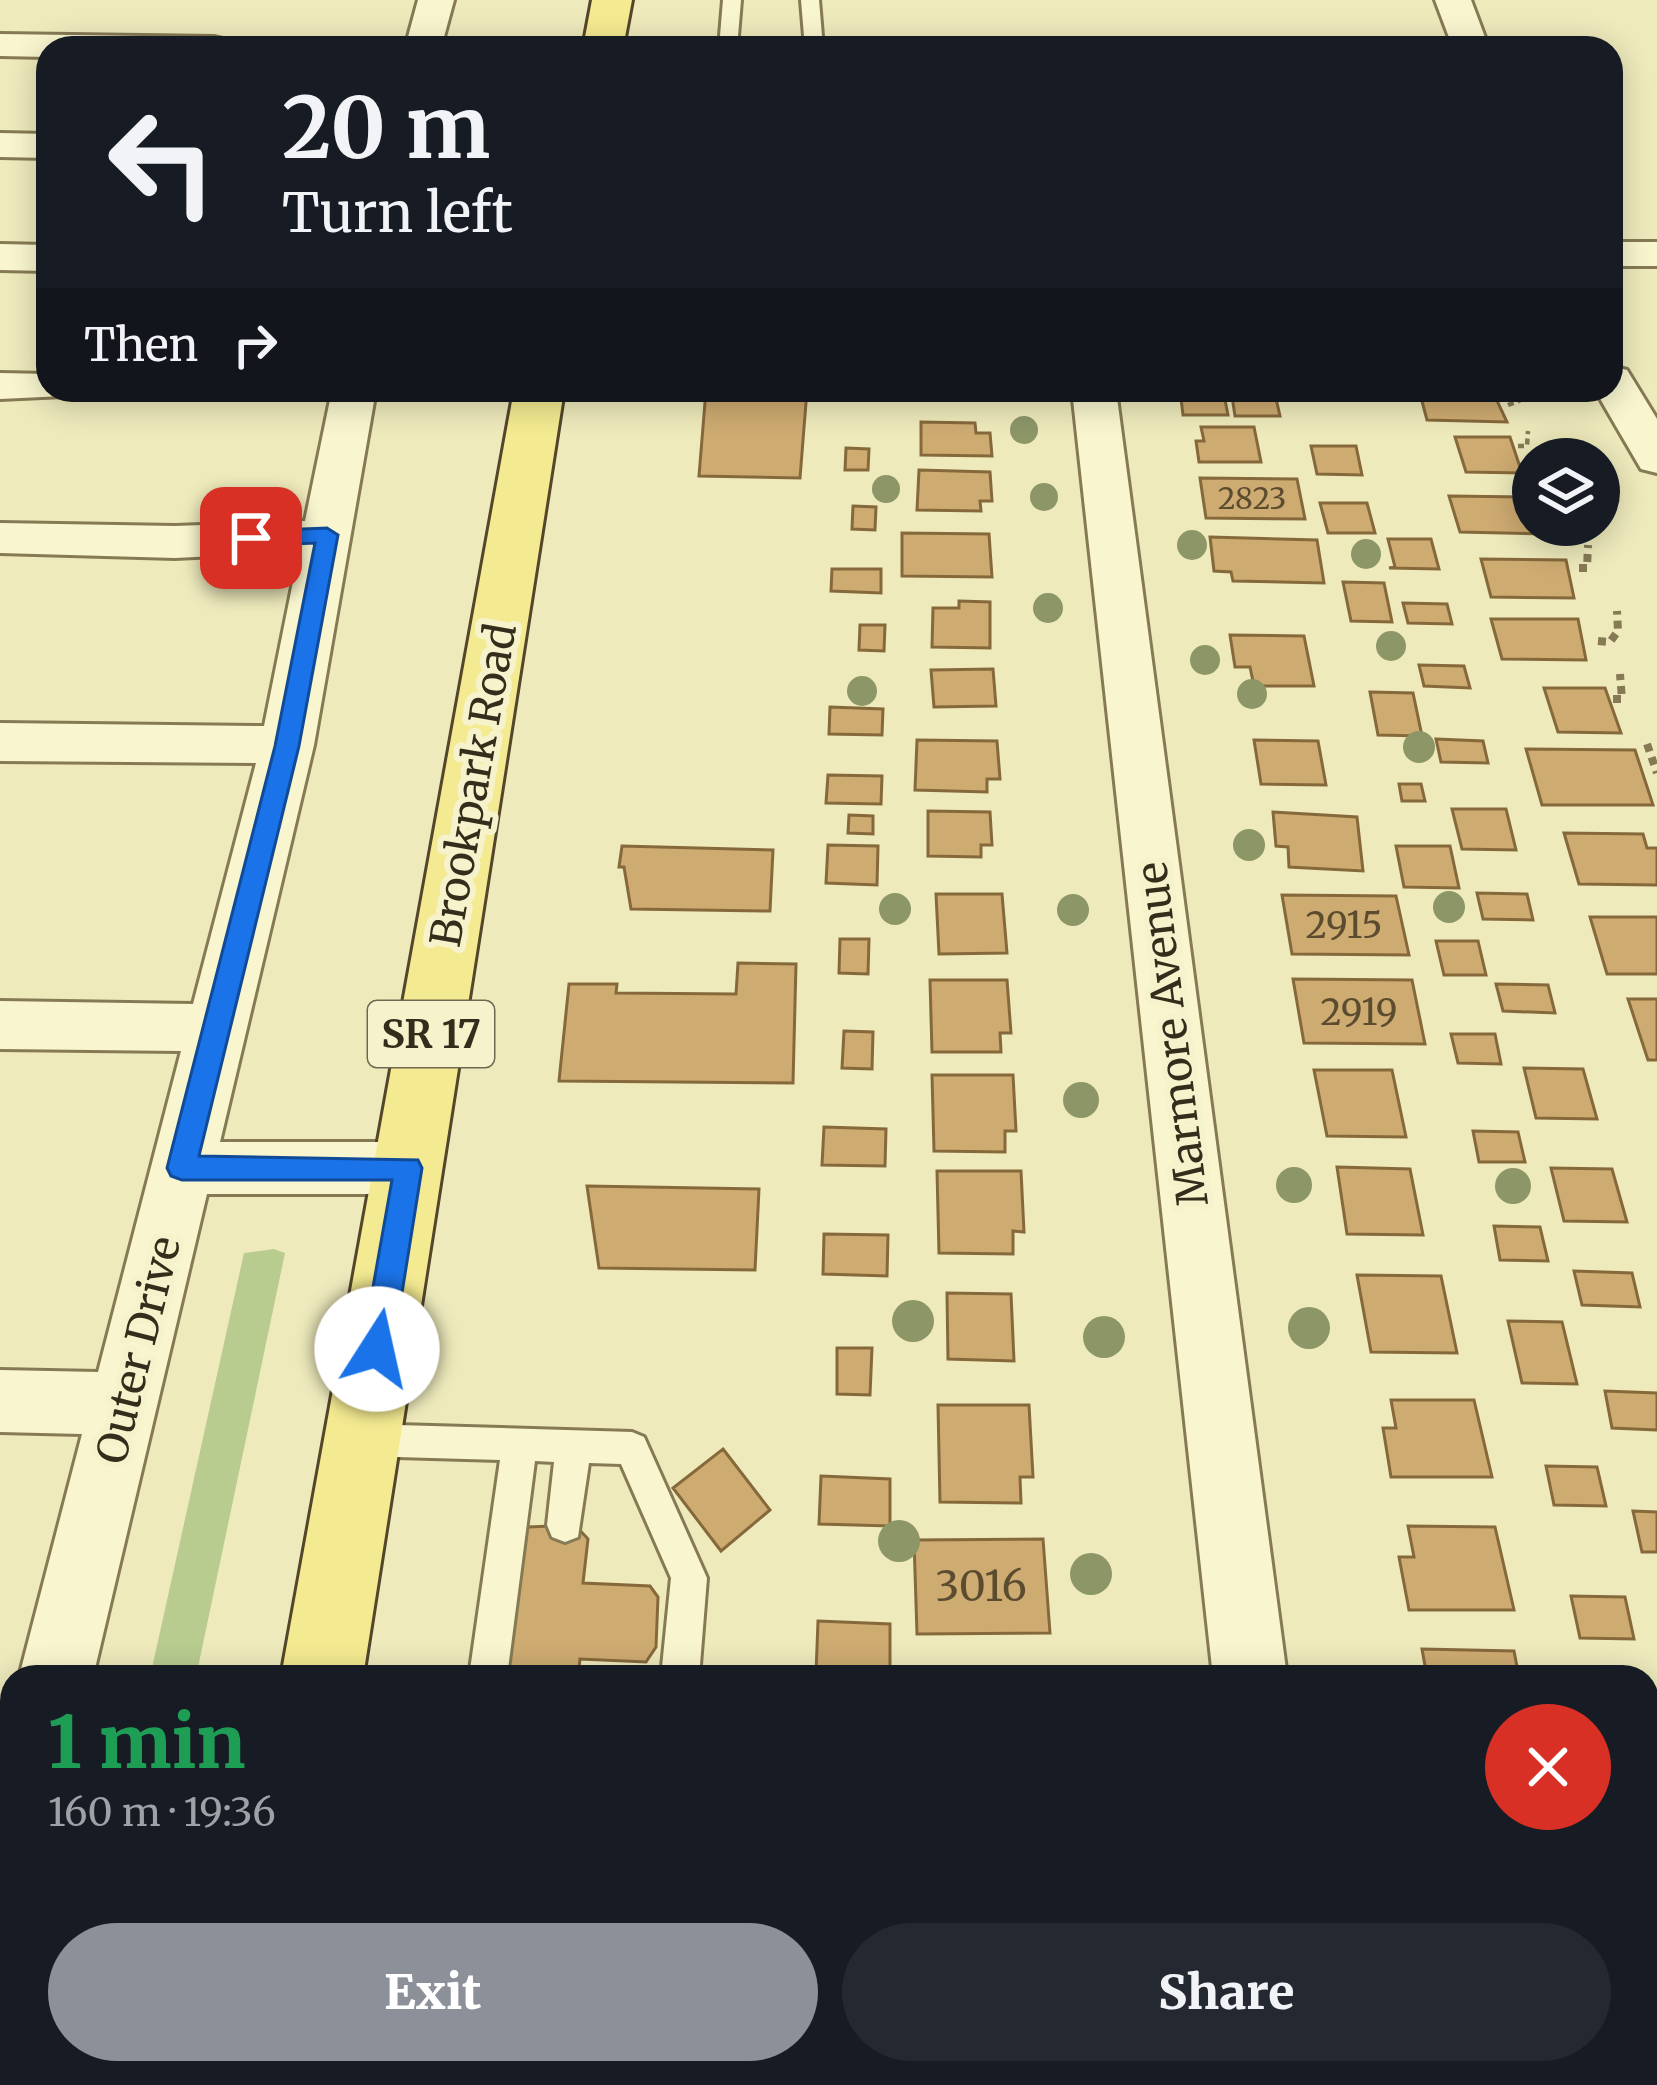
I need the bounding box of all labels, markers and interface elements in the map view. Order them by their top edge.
text: 20 m [282,75,490,181]
icon: left [84,84,240,240]
text: Turn left [282,179,513,247]
icon: right [222,312,288,378]
text: Then [84,317,198,373]
map controls [1512,438,1620,546]
button: layers [1512,438,1620,546]
house number: 2823 [1218,479,1286,517]
pin [200,487,302,589]
icon: arrive [218,505,284,571]
street label: Brookpark Road [419,619,527,951]
street label: Marmore Avenue [1125,859,1219,1209]
house number: 2915 [1305,903,1383,948]
house number: 2919 [1320,990,1398,1035]
road number: SR 17 [368,1001,494,1067]
street label: Outer Drive [85,1231,191,1469]
position arrow [314,1286,440,1412]
house number: 3016 [935,1560,1027,1612]
text: 1 min [48,1697,245,1788]
button: close [1485,1704,1611,1830]
text: 160 m · 19:36 [48,1788,276,1837]
button: Exit [48,1923,818,2061]
button: Share [842,1923,1611,2061]

